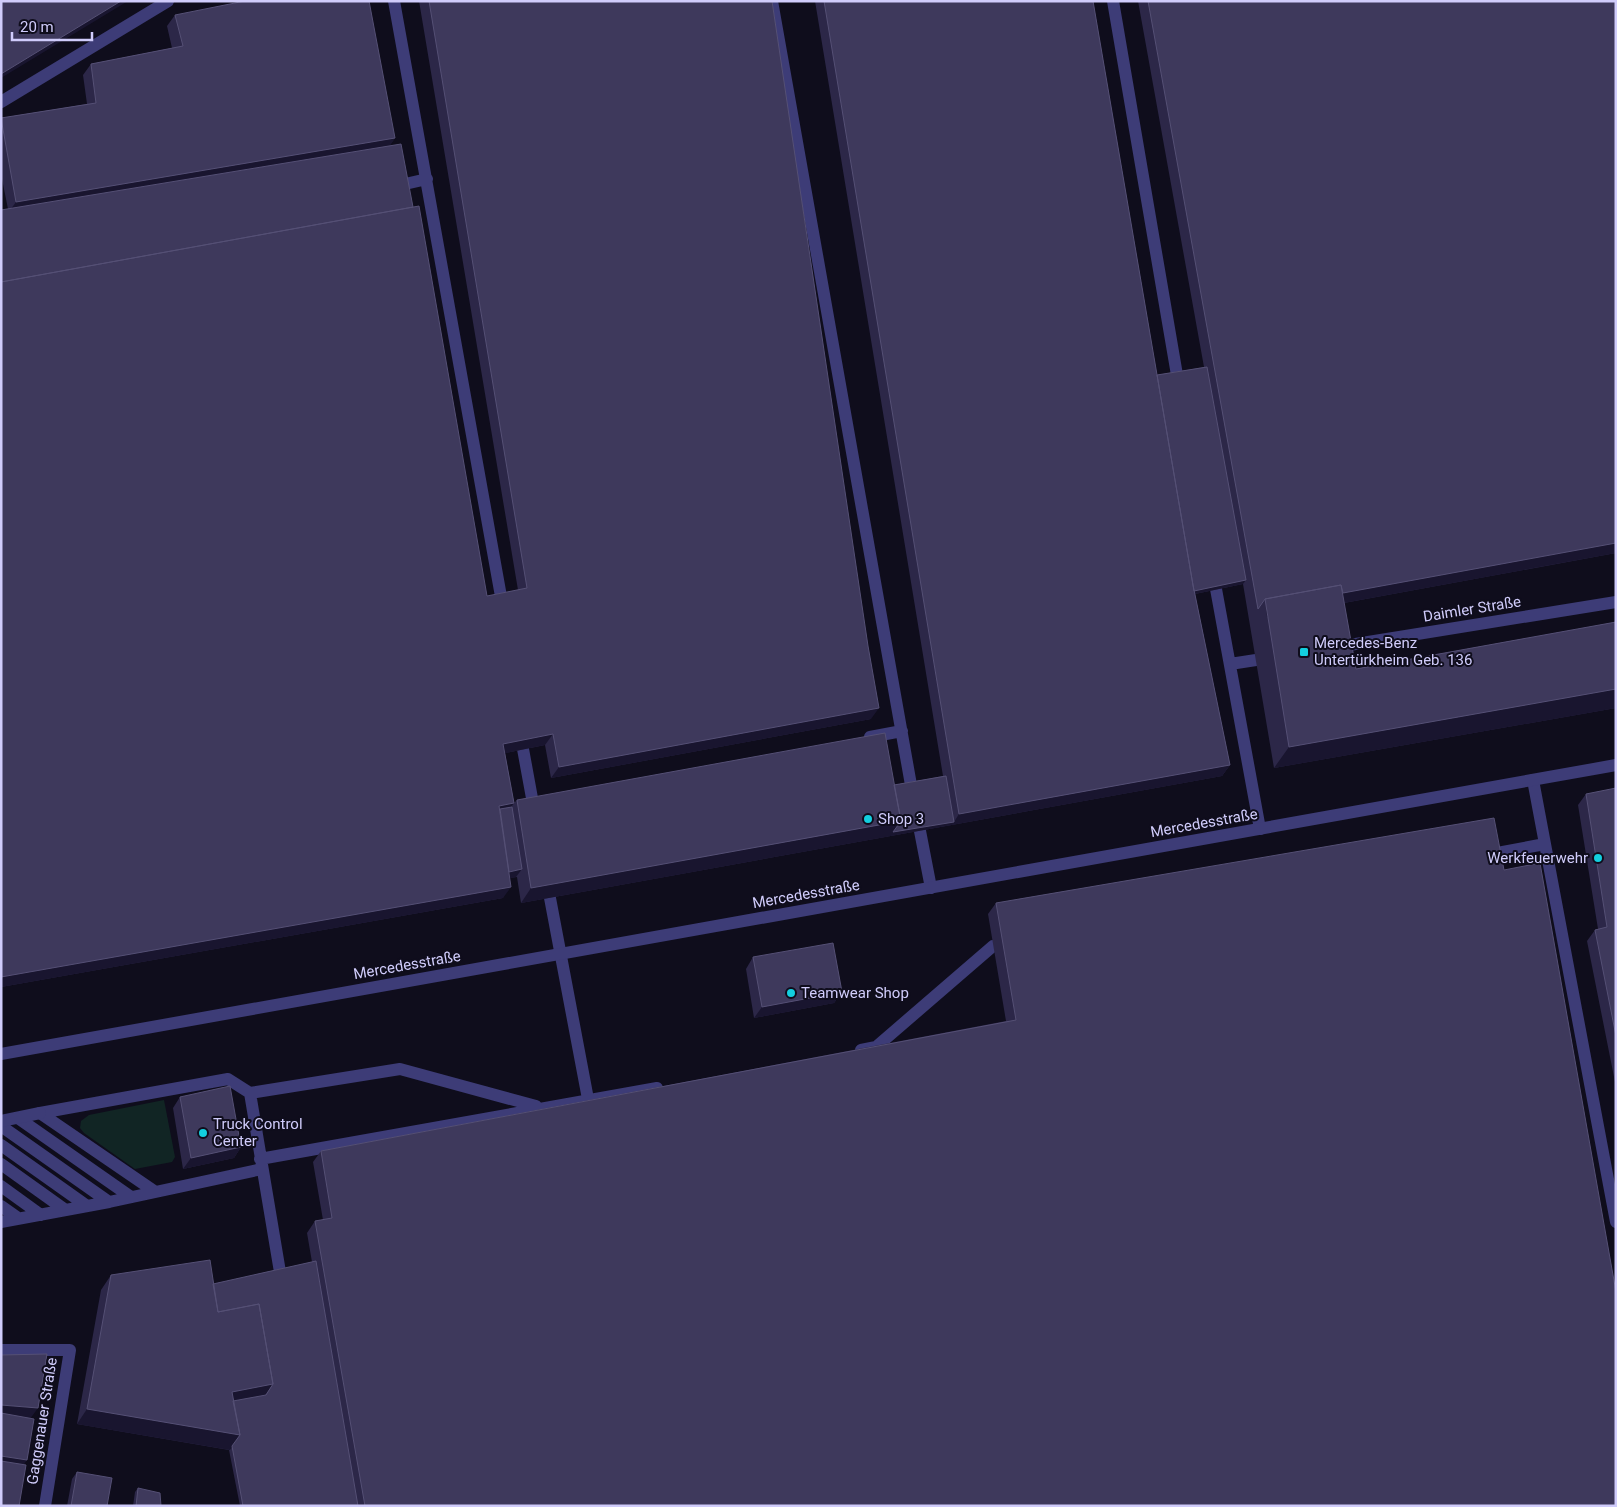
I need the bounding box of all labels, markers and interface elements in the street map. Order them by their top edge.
scale bar [12,10,92,42]
text: 20 m [20,18,54,36]
street label: Daimler Straße [1422,592,1522,626]
place label: Mercedes-Benz Untertürkheim Geb. 136 [1314,634,1472,669]
marker: Mercedes-Benz Untertürkheim Geb. 136 [1298,646,1310,658]
street label: Mercedesstraße [1149,805,1259,841]
place label: Shop 3 [878,810,924,828]
marker: Shop 3 [862,813,874,825]
place label: Werkfeuerwehr [1487,849,1588,867]
marker: Werkfeuerwehr [1592,852,1604,864]
street label: Mercedesstraße [751,876,861,912]
street label: Mercedesstraße [352,947,462,983]
place label: Teamwear Shop [801,984,909,1002]
marker: Teamwear Shop [785,987,797,999]
place label: Truck Control Center [213,1115,303,1150]
marker: Truck Control Center [197,1127,209,1139]
street label: Gaggenauer Straße [23,1356,61,1486]

